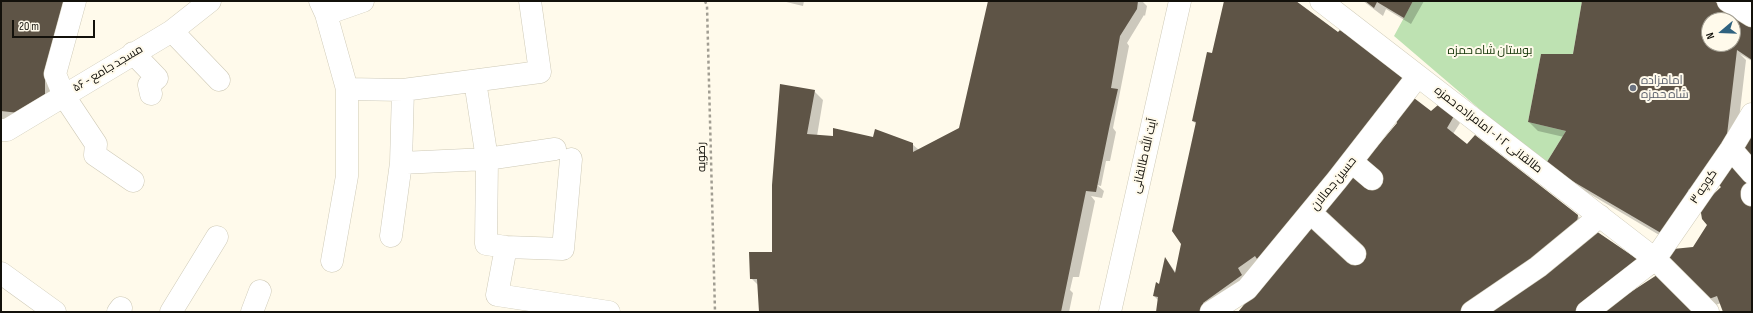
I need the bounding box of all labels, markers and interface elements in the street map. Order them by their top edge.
scale bar [14,12,97,38]
north arrow [1701,12,1741,52]
text: 20 m [19,19,39,34]
text: N [1703,31,1717,41]
street label: ۵۶ - مسجد جامع [70,42,146,96]
park label: بوستان شاه حمزه [1448,44,1532,58]
place label: امامزاده شاه حمزه [1641,74,1689,102]
street label: طالقانی ۱۰۲ - امامزاده حمزه [1431,83,1545,177]
marker: امامزاده شاه حمزه [1628,83,1638,93]
street label: آیت الله طالقانی [1129,117,1161,195]
street label: رضویه [695,142,709,172]
street label: حسین جمالان [1308,154,1360,214]
street label: کوچه ۳ [1687,167,1721,207]

